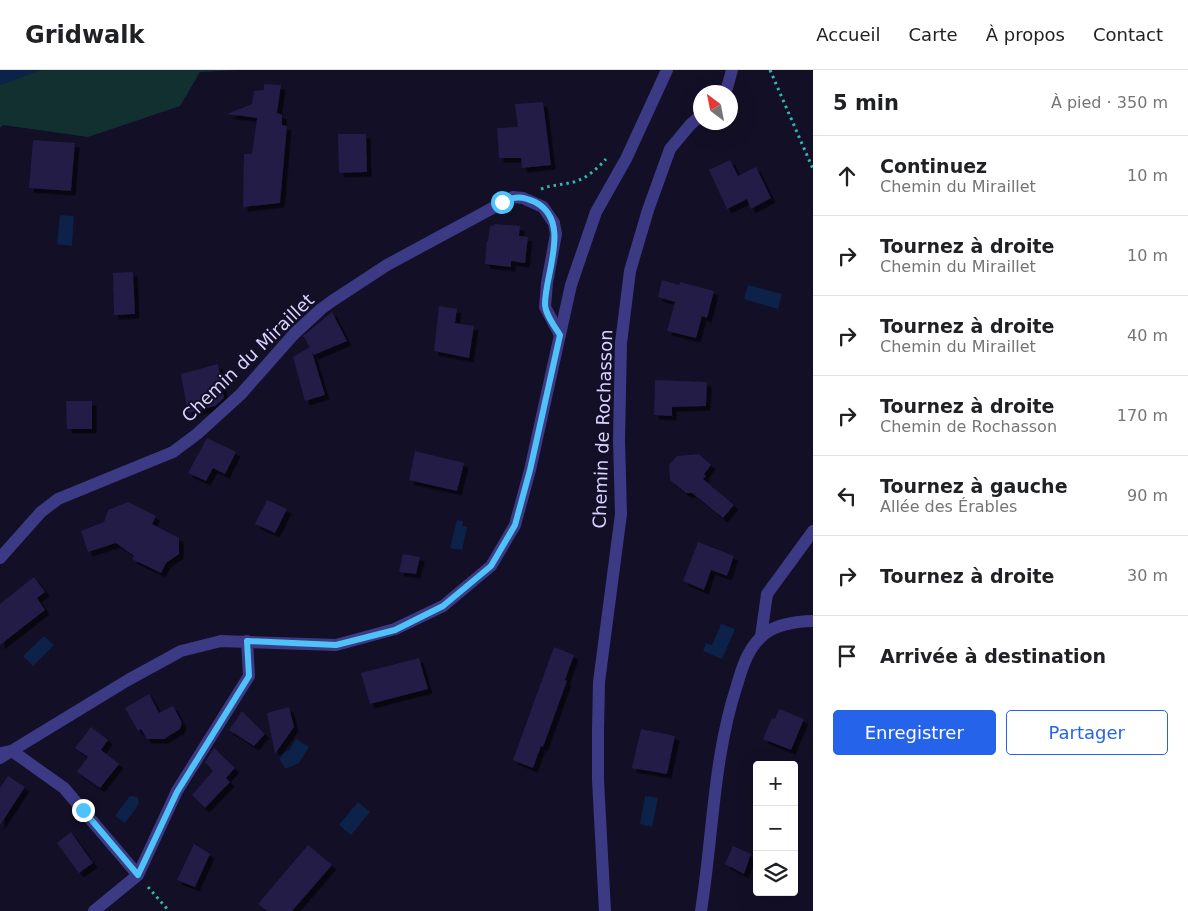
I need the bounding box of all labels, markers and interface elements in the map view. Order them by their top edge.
text: Gridwalk [25,21,145,49]
text: Accueil [816,24,881,45]
text: Carte [909,24,958,45]
text: À propos [986,24,1065,45]
text: Contact [1093,24,1163,45]
north arrow [693,85,738,130]
text: 5 min [833,91,899,115]
text: À pied · 350 m [1051,93,1168,112]
text: Continuez [880,155,987,177]
icon: ahead [833,162,861,190]
text: 10 m [1127,166,1168,185]
text: Chemin du Miraillet [880,177,1036,196]
route start [491,191,514,214]
text: Tournez à droite [880,235,1054,257]
icon: right [833,242,861,270]
text: 10 m [1127,246,1168,265]
text: Chemin du Miraillet [880,257,1036,276]
street label: Chemin du Miraillet [177,289,318,426]
text: Tournez à droite [880,315,1054,337]
icon: right [833,322,861,350]
text: 40 m [1127,326,1168,345]
street label: Chemin de Rochasson [589,329,616,529]
text: Chemin du Miraillet [880,337,1036,356]
text: Tournez à droite [880,395,1054,417]
icon: right [833,402,861,430]
text: 170 m [1117,406,1168,425]
text: Chemin de Rochasson [880,417,1057,436]
text: Tournez à gauche [880,475,1068,497]
icon: left [833,482,861,510]
text: 90 m [1127,486,1168,505]
text: Allée des Érables [880,497,1017,516]
icon: right [833,562,861,590]
text: Tournez à droite [880,565,1054,587]
text: 30 m [1127,566,1168,585]
icon: arrive [833,642,861,670]
text: Arrivée à destination [880,645,1106,667]
button: Enregistrer [833,710,996,755]
button: Partager [1006,710,1168,755]
map controls [753,761,798,896]
button: + [753,761,798,806]
route end [72,799,95,822]
button: − [753,806,798,851]
button: layers [753,851,798,896]

